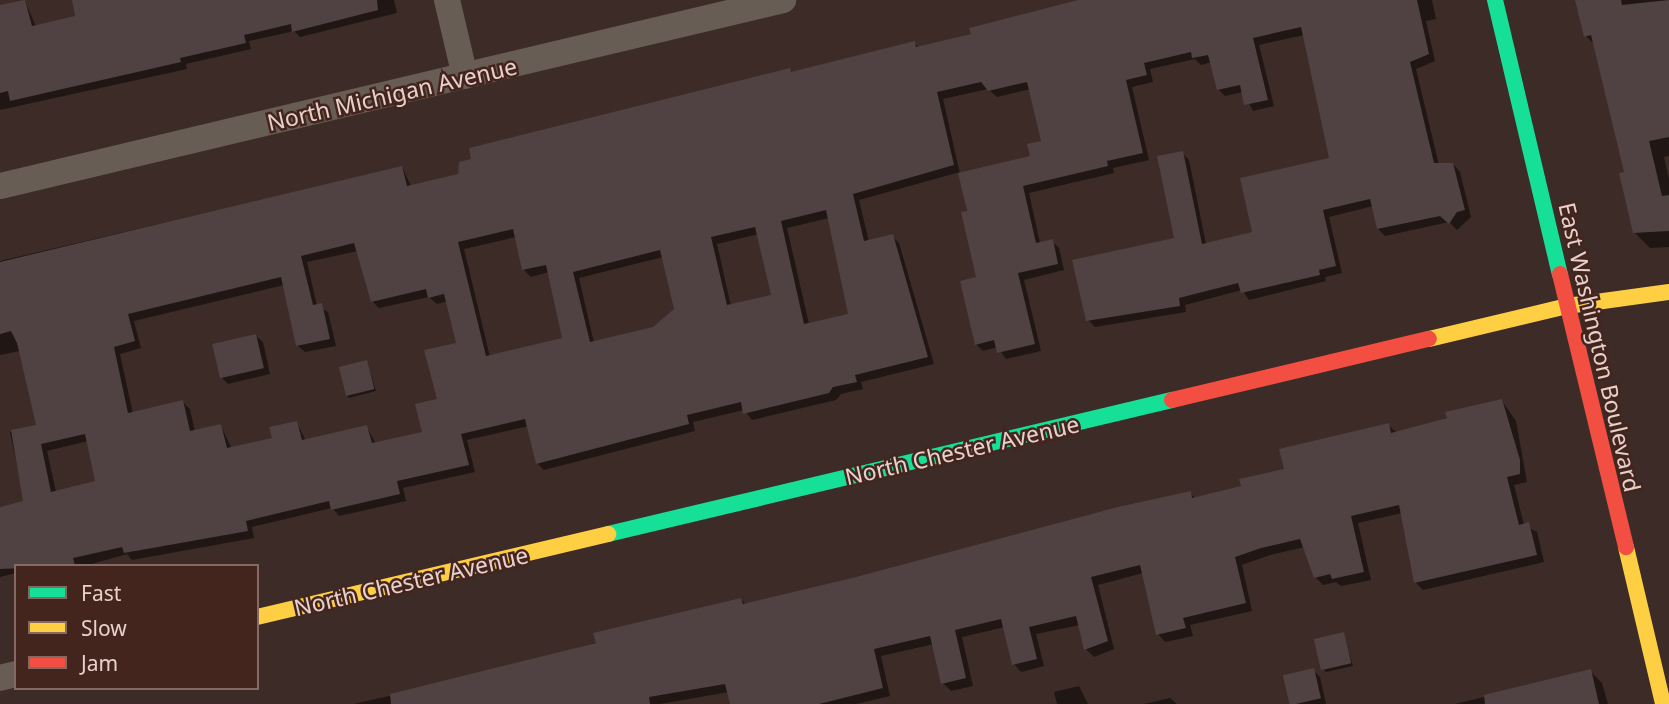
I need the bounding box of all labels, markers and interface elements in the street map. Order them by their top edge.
street label: North Michigan Avenue [264,52,520,136]
street label: East Washington Boulevard [1553,200,1647,494]
street label: North Chester Avenue [842,410,1082,490]
street label: North Chester Avenue [291,541,531,621]
legend [14,564,259,690]
text: Fast [81,579,121,607]
text: Slow [81,614,127,642]
text: Jam [81,649,118,677]

